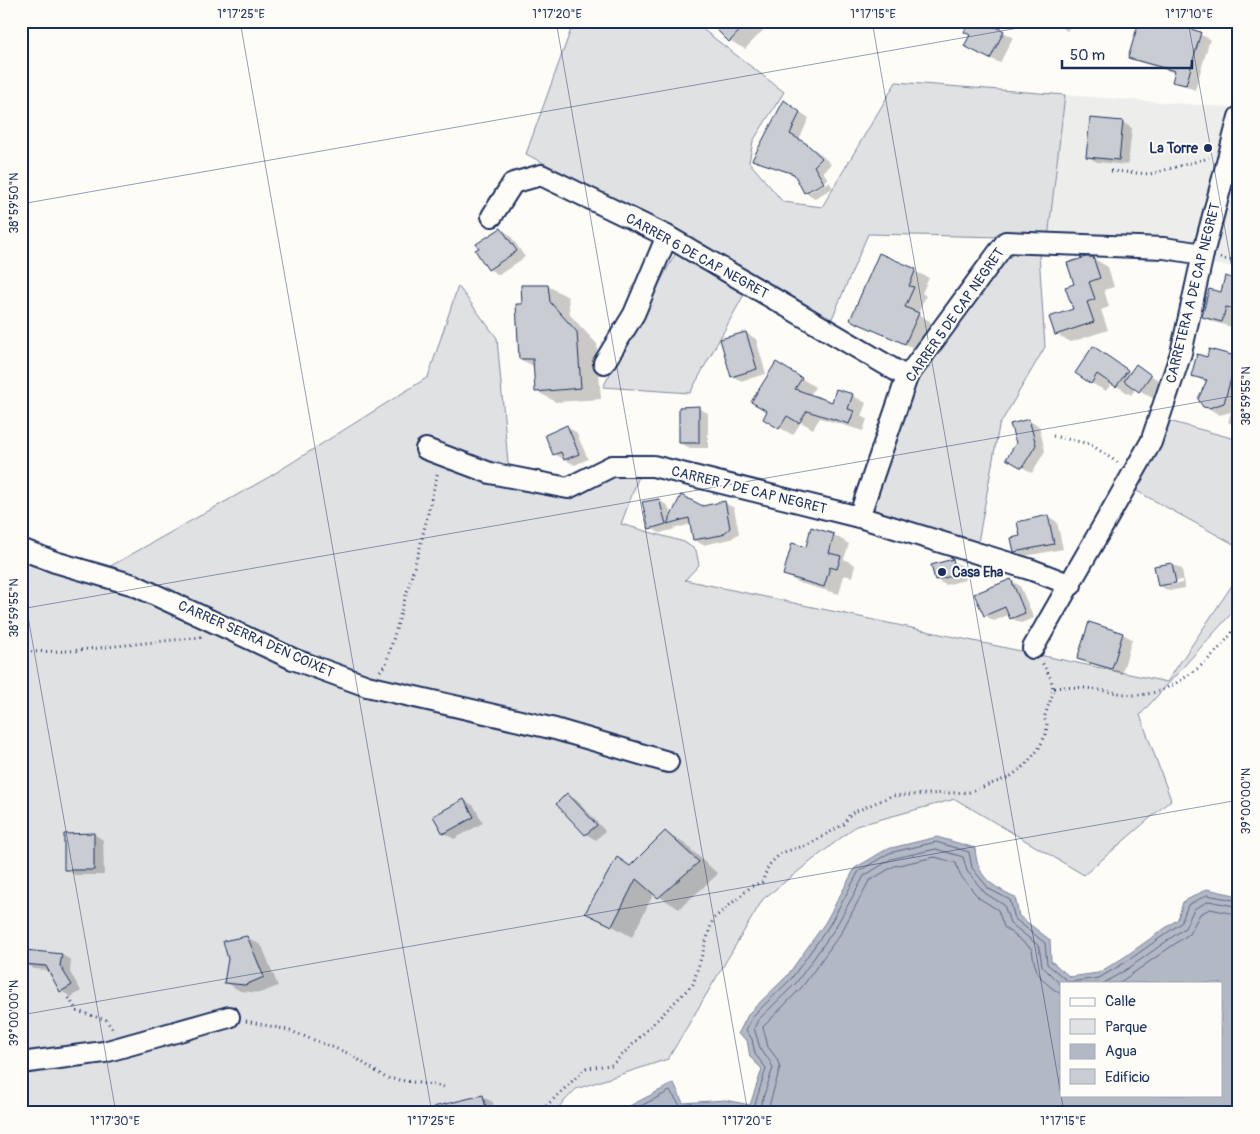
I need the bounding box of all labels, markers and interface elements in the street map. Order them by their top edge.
text: 1°17'25"E [217,7,265,22]
text: 1°17'20"E [532,7,582,22]
text: 1°17'15"E [850,7,896,22]
text: 1°17'10"E [1165,7,1213,22]
scale bar [1062,38,1192,70]
text: 50 m [1070,46,1105,65]
place label: La Torre [1149,140,1199,157]
marker: La Torre [1202,142,1214,154]
text: 38°59'50"N [7,173,22,233]
street label: CARRETERA A DE CAP NEGRET [1162,201,1224,385]
street label: CARRER 6 DE CAP NEGRET [623,210,771,302]
street label: CARRER 5 DE CAP NEGRET [902,245,1008,385]
text: 38°59'55"N [1239,366,1254,426]
street label: CARRER 7 DE CAP NEGRET [670,462,829,518]
place label: Casa Eha [952,564,1004,581]
marker: Casa Eha [936,566,948,578]
text: 38°59'55"N [7,578,22,638]
street label: CARRER SERRA DEN COIXET [175,597,337,681]
text: 39°00'00"N [1239,768,1254,834]
text: 39°00'00"N [7,980,22,1046]
legend [1060,982,1222,1096]
text: Calle [1105,992,1136,1011]
text: Parque [1105,1018,1148,1037]
text: Agua [1105,1042,1137,1061]
text: Edificio [1105,1068,1150,1087]
text: 1°17'30"E [90,1114,140,1129]
text: 1°17'25"E [407,1114,455,1129]
text: 1°17'20"E [722,1114,772,1129]
text: 1°17'15"E [1040,1114,1086,1129]

